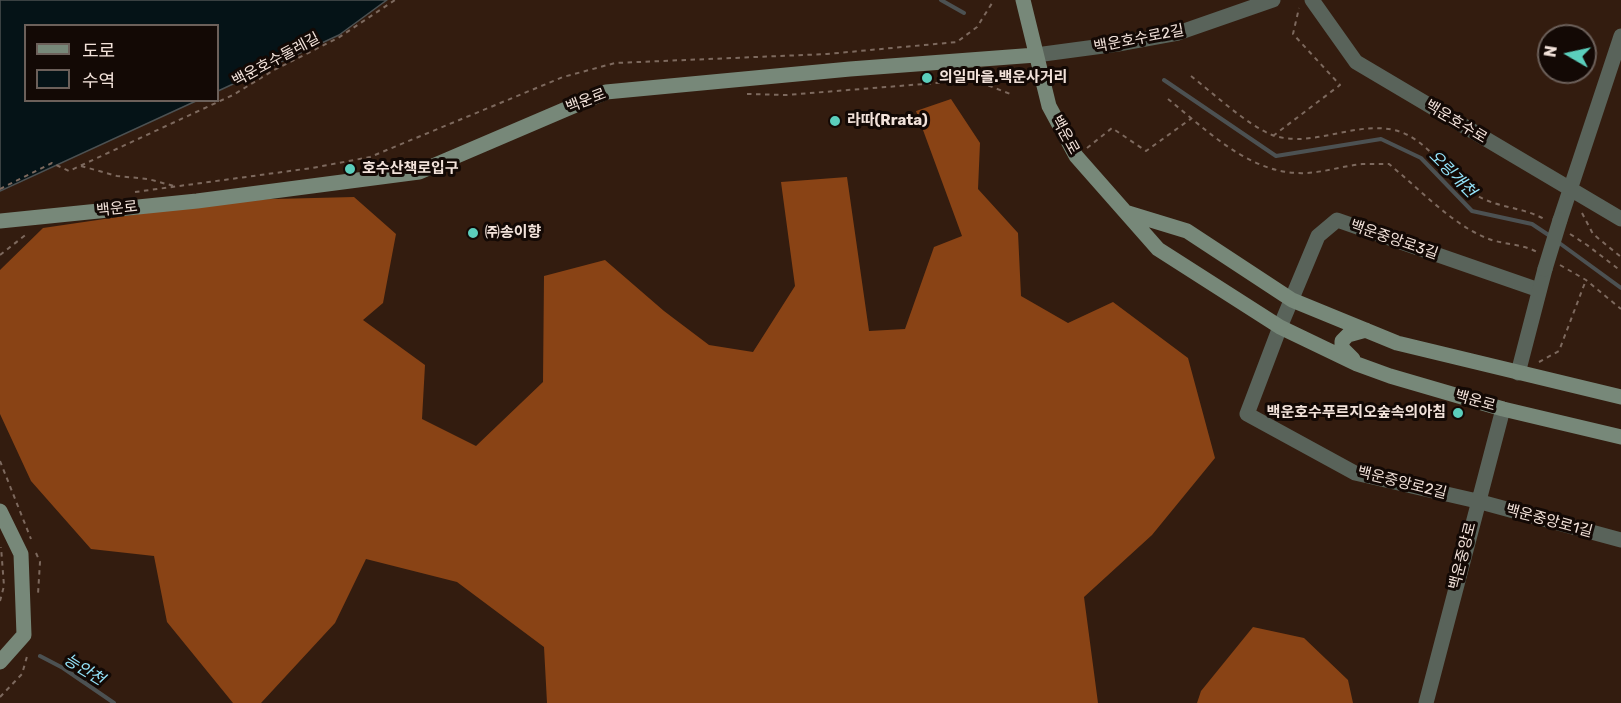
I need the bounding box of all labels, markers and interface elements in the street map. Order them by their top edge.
street label: 백운호수로2길 [1092,21,1186,57]
legend [24,24,219,102]
north arrow [1537,24,1597,84]
street label: 백운호수둘레길 [229,29,323,91]
text: 도로 [82,40,115,62]
text: N [1540,44,1561,59]
place label: 의일마을.백운사거리 [939,69,1067,87]
text: 수역 [82,70,115,92]
marker: 의일마을.백운사거리 [920,71,934,85]
street label: 백운로 [563,85,609,117]
street label: 백운호수로 [1422,97,1490,147]
place label: 라따(Rrata) [847,112,928,130]
street label: 백운로 [1047,113,1083,157]
marker: 라따(Rrata) [828,114,842,128]
water label: 오링개천 [1424,146,1480,202]
place label: 호수산책로입구 [362,160,459,178]
marker: 호수산책로입구 [343,162,357,176]
street label: 백운로 [95,198,139,220]
street label: 백운중앙로3길 [1348,217,1440,263]
place label: ㈜송이향 [485,224,541,242]
marker: ㈜송이향 [466,226,480,240]
street label: 백운로 [1453,387,1497,415]
place label: 백운호수푸르지오숲속의아침 [1267,404,1446,422]
marker: 백운호수푸르지오숲속의아침 [1451,406,1465,420]
street label: 백운중앙로2길 [1355,463,1449,503]
street label: 백운중앙로1길 [1504,501,1594,541]
street label: 백운중앙로 [1446,520,1480,592]
water label: 능안천 [60,650,108,690]

